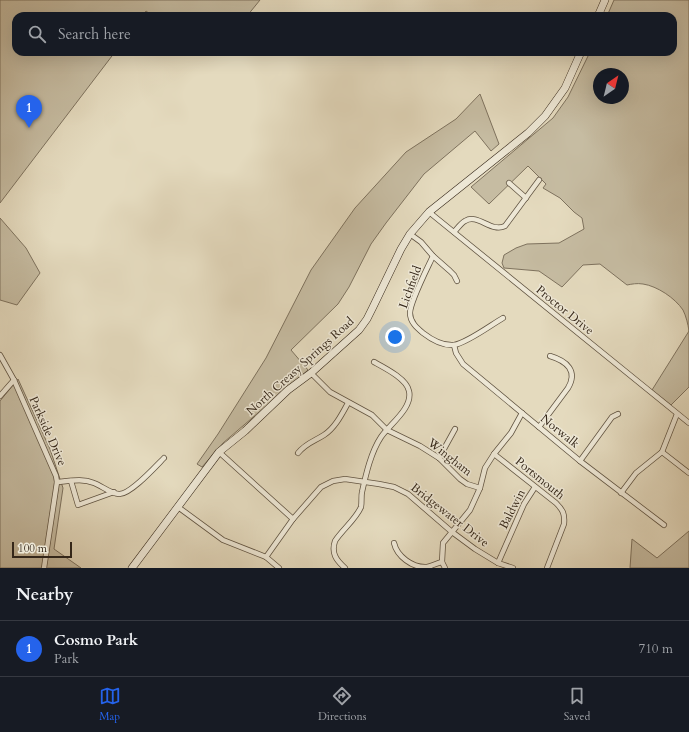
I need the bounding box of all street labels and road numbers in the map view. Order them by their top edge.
street label: Lichfield [395,263,425,311]
street label: Proctor Drive [533,282,597,338]
street label: North Creasy Springs Road [243,313,358,419]
street label: Parkside Drive [26,394,70,468]
street label: Norwalk [537,411,583,452]
street label: Wingham [424,434,476,480]
street label: Portsmouth [512,453,568,503]
street label: Bridgewater Drive [408,479,492,551]
street label: Baldwin [495,486,529,532]

